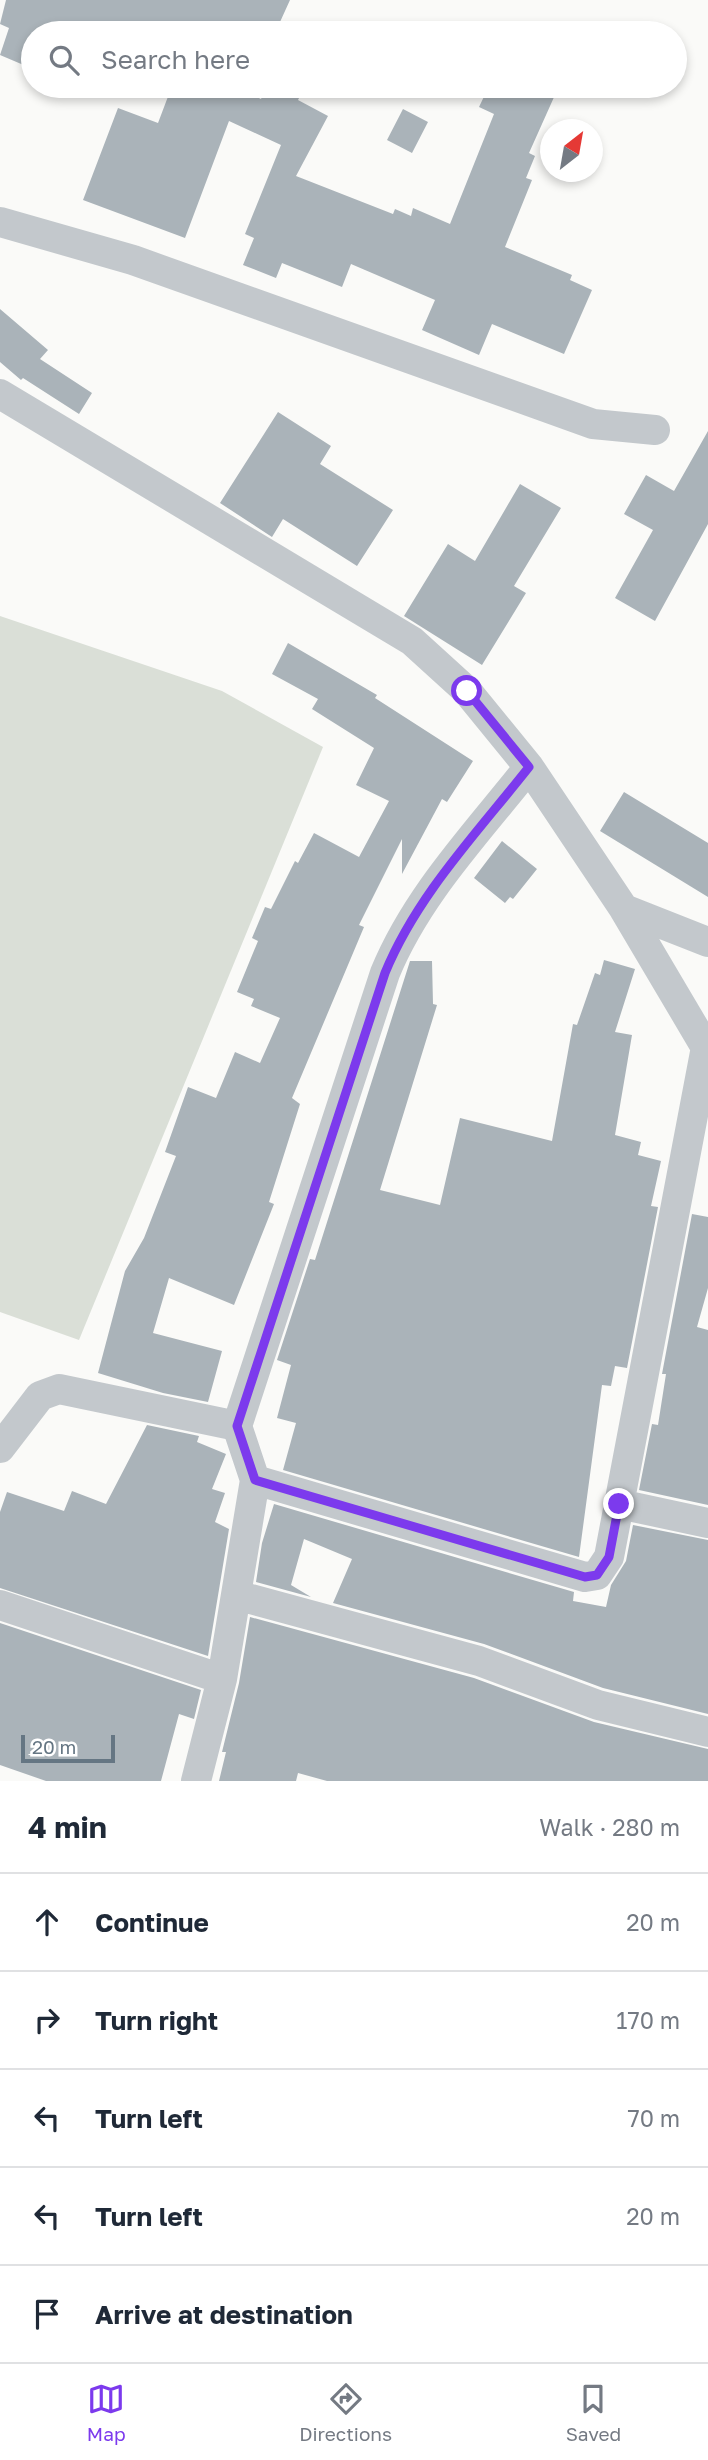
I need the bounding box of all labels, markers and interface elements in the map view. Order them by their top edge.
search box [21,21,687,98]
icon: search [45,41,83,79]
text: Search here [101,44,250,75]
north arrow [540,119,603,182]
route start [451,675,482,706]
route end [603,1488,634,1519]
scale bar [21,1732,116,1764]
text: 20 m [32,1735,76,1758]
text: 4 min [28,1809,107,1845]
text: Walk · 280 m [539,1813,680,1841]
icon: ahead [28,1903,66,1941]
text: Continue [95,1907,209,1938]
text: 20 m [626,1908,680,1936]
icon: right [28,2001,66,2039]
text: Turn right [95,2005,218,2036]
text: 170 m [616,2006,680,2034]
icon: left [28,2099,66,2137]
text: Turn left [95,2103,203,2134]
text: 70 m [627,2104,680,2132]
icon: left [28,2197,66,2235]
text: Turn left [95,2201,203,2232]
text: 20 m [626,2202,680,2230]
icon: arrive [28,2295,66,2333]
text: Arrive at destination [95,2299,353,2330]
tab: Map [87,2380,126,2445]
tab: Directions [299,2380,392,2445]
tab: Saved [566,2380,621,2445]

